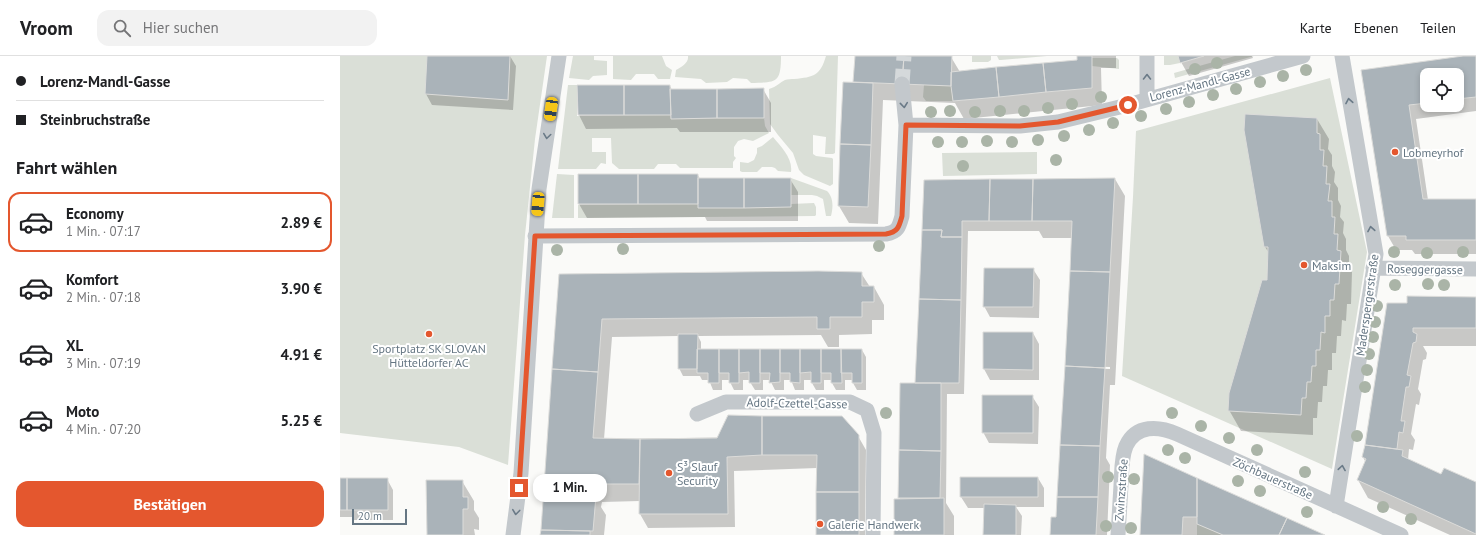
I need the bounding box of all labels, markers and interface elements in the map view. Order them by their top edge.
search box [97,10,377,46]
text: Vroom [20,16,73,40]
icon: search [111,17,133,39]
text: Hier suchen [143,18,219,37]
text: Karte [1300,19,1332,37]
text: Ebenen [1354,19,1398,37]
text: Teilen [1420,19,1456,37]
street label: Lorenz-Mandl-Gasse [1148,63,1252,105]
map controls [1420,68,1464,112]
button: locate [1420,68,1464,112]
text: Lorenz-Mandl-Gasse [40,72,170,91]
one-way arrow [1143,74,1151,80]
car [543,96,559,122]
route start [1119,96,1137,114]
one-way arrow [1345,97,1354,104]
one-way arrow [899,102,908,108]
text: Steinbruchstraße [40,110,150,129]
one-way arrow [543,133,552,139]
place label: Lobmeyrhof [1403,145,1465,160]
marker: Lobmeyrhof [1390,147,1400,157]
text: Fahrt wählen [16,156,117,179]
car [531,192,545,216]
icon: car [18,204,54,240]
text: Economy [66,204,124,223]
text: 2.89 € [280,213,322,232]
text: 1 Min. · 07:17 [66,223,141,240]
one-way arrow [1368,226,1376,232]
street label: Maderspergerstraße [1352,253,1382,357]
place label: Maksim [1312,258,1351,273]
marker: Maksim [1299,260,1309,270]
street label: Roseggergasse [1387,261,1463,277]
icon: car [18,270,54,306]
text: Komfort [66,270,118,289]
text: 3.90 € [280,279,322,298]
text: 2 Min. · 07:18 [66,289,141,306]
marker: Sportplatz SK SLOVAN Hütteldorfer AC [424,329,434,339]
icon: car [18,336,54,372]
text: XL [66,336,83,355]
place label: Sportplatz SK SLOVAN Hütteldorfer AC [372,341,486,370]
text: 4.91 € [280,345,322,364]
text: 3 Min. · 07:19 [66,355,141,372]
street label: Adolf-Czettel-Gasse [746,395,848,411]
icon: car [18,402,54,438]
text: Moto [66,402,99,421]
text: 5.25 € [280,411,322,430]
text: 4 Min. · 07:20 [66,421,141,438]
street label: Zöchbauerstraße [1231,454,1315,502]
street label: Zwinzstraße [1111,458,1131,522]
place label: S³ Slauf Security [677,459,719,488]
one-way arrow [1337,465,1346,471]
marker: S³ Slauf Security [664,468,674,478]
callout: 1 Min. [533,474,607,502]
route end [510,479,528,497]
text: 1 Min. [553,479,587,496]
button: Bestätigen [16,481,324,527]
scale bar [352,507,407,526]
text: 20 m [358,509,382,523]
one-way arrow [512,509,521,515]
place label: Galerie Handwerk [828,517,919,532]
marker: Galerie Handwerk [815,519,825,529]

